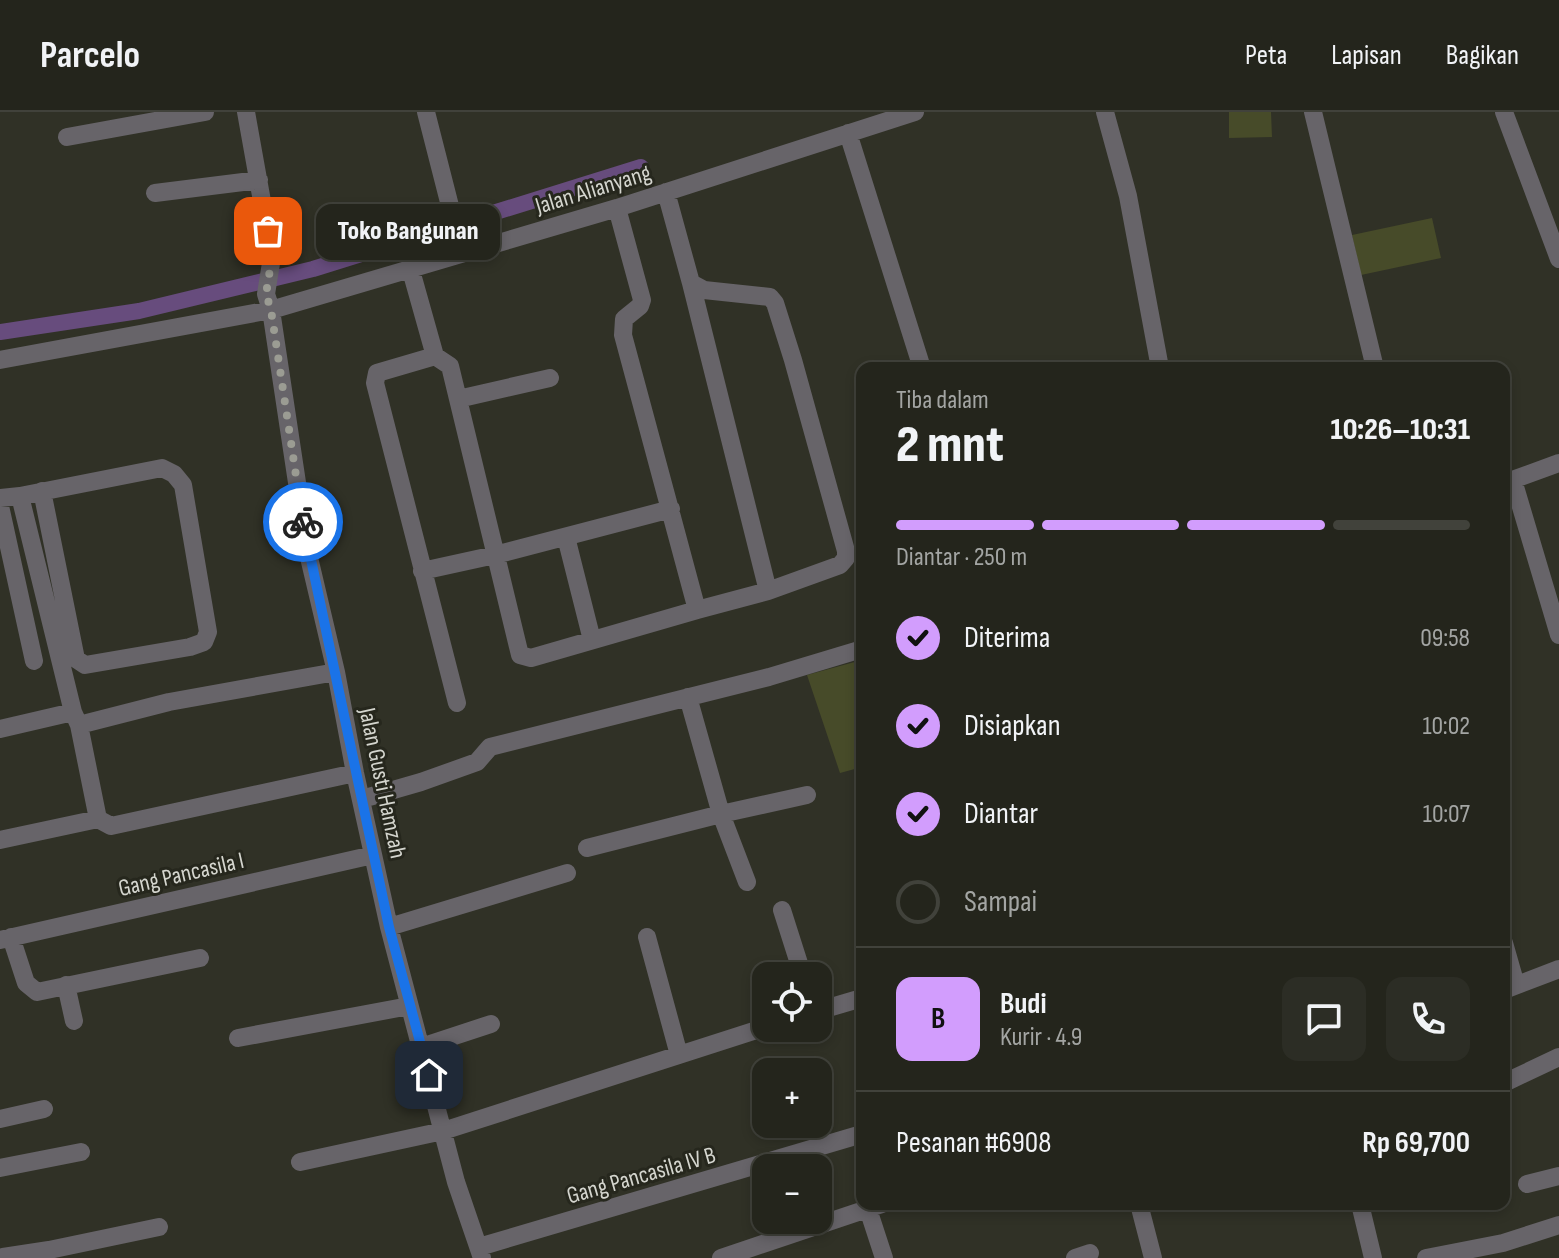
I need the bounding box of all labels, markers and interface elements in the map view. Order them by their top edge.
text: Parcelo [40,33,140,78]
text: Peta [1245,39,1287,72]
text: Lapisan [1331,39,1402,72]
text: Bagikan [1446,39,1519,72]
street label: Jalan Alianyang [531,158,654,221]
pin [234,197,302,265]
callout: Toko Bangunan [316,203,500,259]
icon: bag [246,209,290,253]
text: Toko Bangunan [337,216,479,247]
text: Tiba dalam [896,385,989,416]
text: 10:26–10:31 [1331,412,1470,448]
text: 2 mnt [896,414,1004,477]
courier [263,482,343,562]
icon: bike [281,500,325,544]
text: Diantar · 250 m [896,542,1027,573]
icon: check [896,616,940,660]
text: Diterima [964,620,1050,656]
text: 09:58 [1420,623,1470,654]
street label: Jalan Gusti Hamzah [352,704,413,861]
icon: check [896,704,940,748]
text: Disiapkan [964,708,1061,744]
text: 10:02 [1422,711,1470,742]
icon: check [896,792,940,836]
text: Diantar [964,796,1038,832]
text: 10:07 [1423,799,1470,830]
street label: Gang Pancasila I [115,846,247,903]
text: Sampai [964,884,1037,920]
map controls [752,962,832,1234]
button: locate [752,962,832,1042]
button: chat [1282,977,1366,1061]
button: phone [1386,977,1470,1061]
text: Budi [1000,986,1047,1022]
text: B [931,1001,945,1037]
text: Kurir · 4.9 [1000,1022,1082,1053]
pin [395,1041,463,1109]
icon: home [407,1053,451,1097]
button: + [752,1058,832,1138]
text: Pesanan #6908 [896,1125,1051,1161]
text: Rp 69,700 [1362,1125,1470,1161]
street label: Gang Pancasila IV B [563,1140,719,1211]
button: − [752,1154,832,1234]

